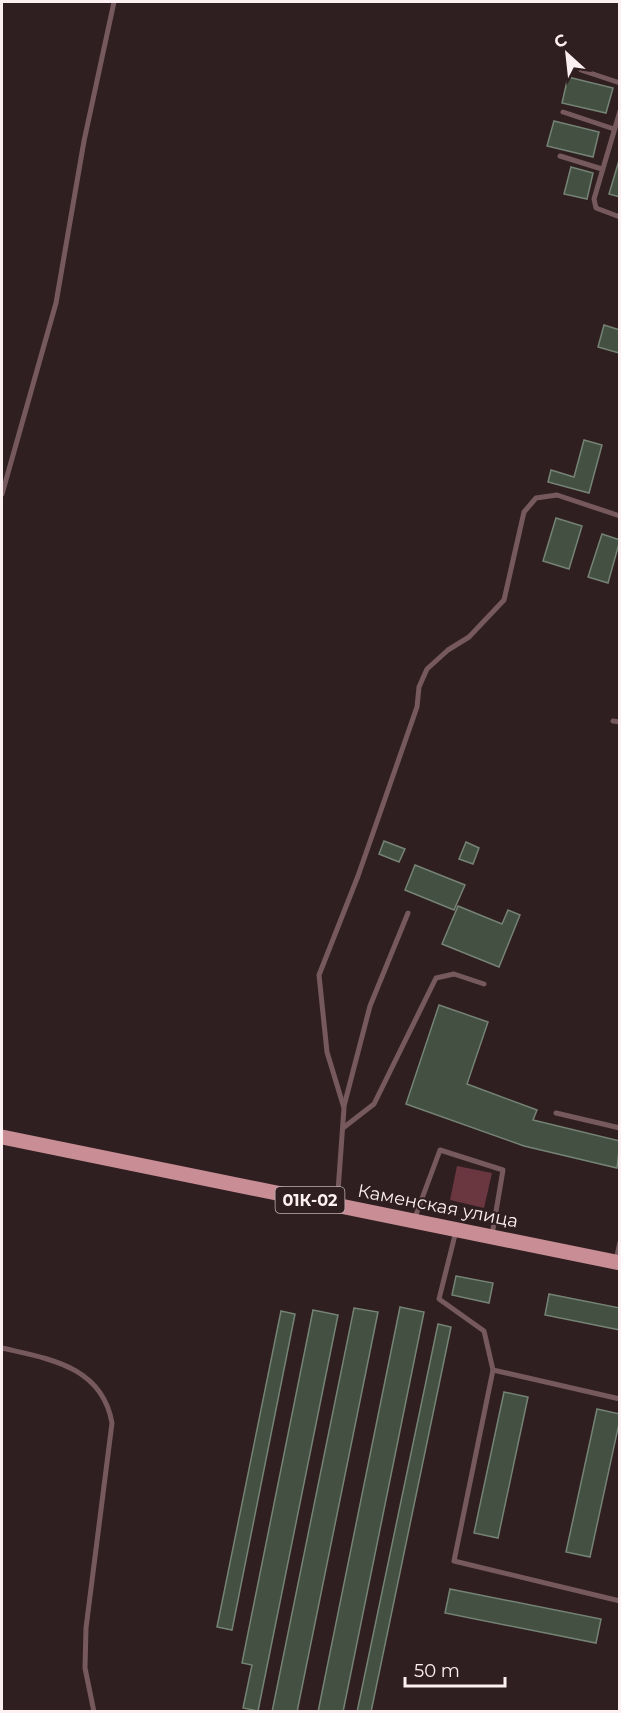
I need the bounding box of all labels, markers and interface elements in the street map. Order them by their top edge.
north arrow [537,24,597,84]
text: С [551,30,570,52]
street label: Каменская улица [356,1180,520,1232]
road number: 01К-02 [276,1187,344,1213]
scale bar [405,1650,506,1688]
text: 50 m [414,1660,460,1682]

